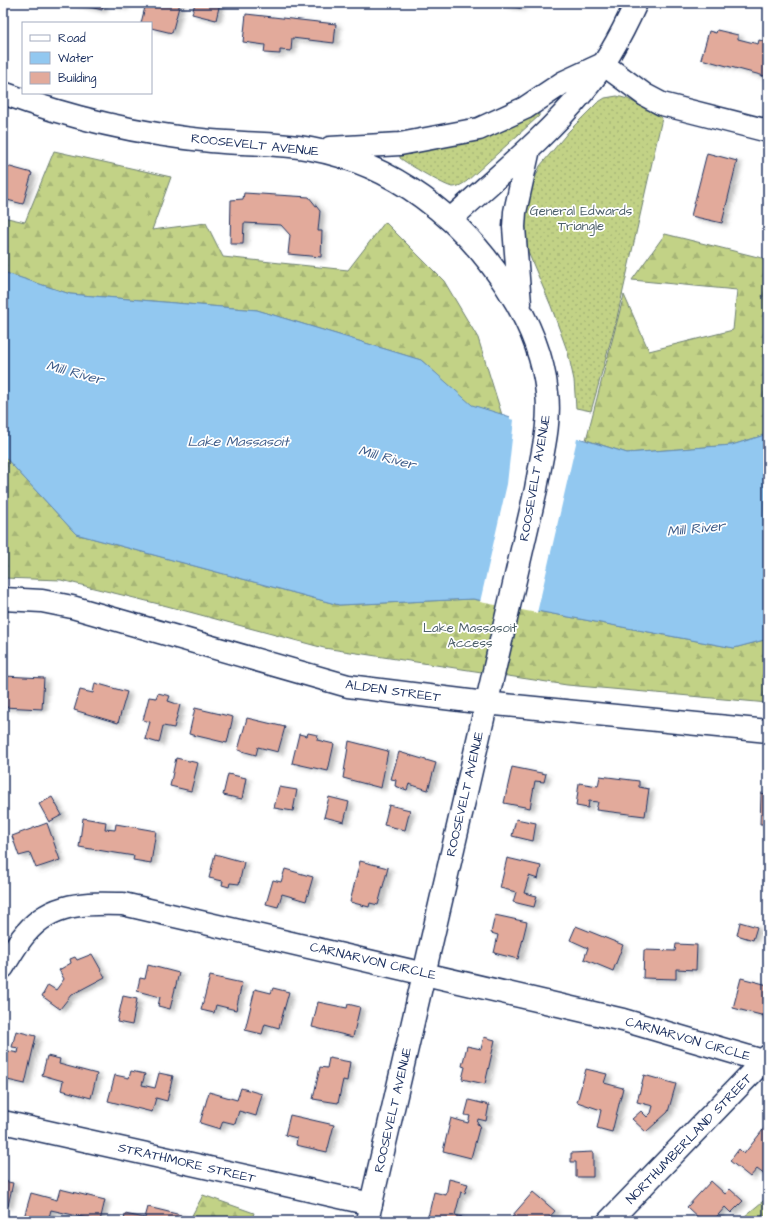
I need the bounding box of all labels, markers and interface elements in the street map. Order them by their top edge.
legend [22,22,152,94]
text: Road [58,30,86,47]
text: Water [58,50,94,67]
text: Building [58,70,96,88]
street label: ROOSEVELT AVENUE [190,129,320,161]
park label: General Edwards Triangle [530,202,633,236]
water label: Mill River [44,356,107,391]
street label: ROOSEVELT AVENUE [515,413,555,543]
water label: Lake Massasoit [187,432,290,452]
water label: Mill River [356,441,419,476]
water label: Mill River [666,516,727,542]
park label: Lake Massasoit Access [423,619,518,652]
street label: ALDEN STREET [344,675,443,707]
street label: ROOSEVELT AVENUE [442,729,488,858]
street label: CARNARVON CIRCLE [308,938,438,984]
street label: CARNARVON CIRCLE [623,1013,753,1066]
street label: ROOSEVELT AVENUE [370,1045,416,1174]
street label: NORTHUMBERLAND STREET [622,1069,757,1208]
street label: STRATHMORE STREET [116,1138,259,1188]

